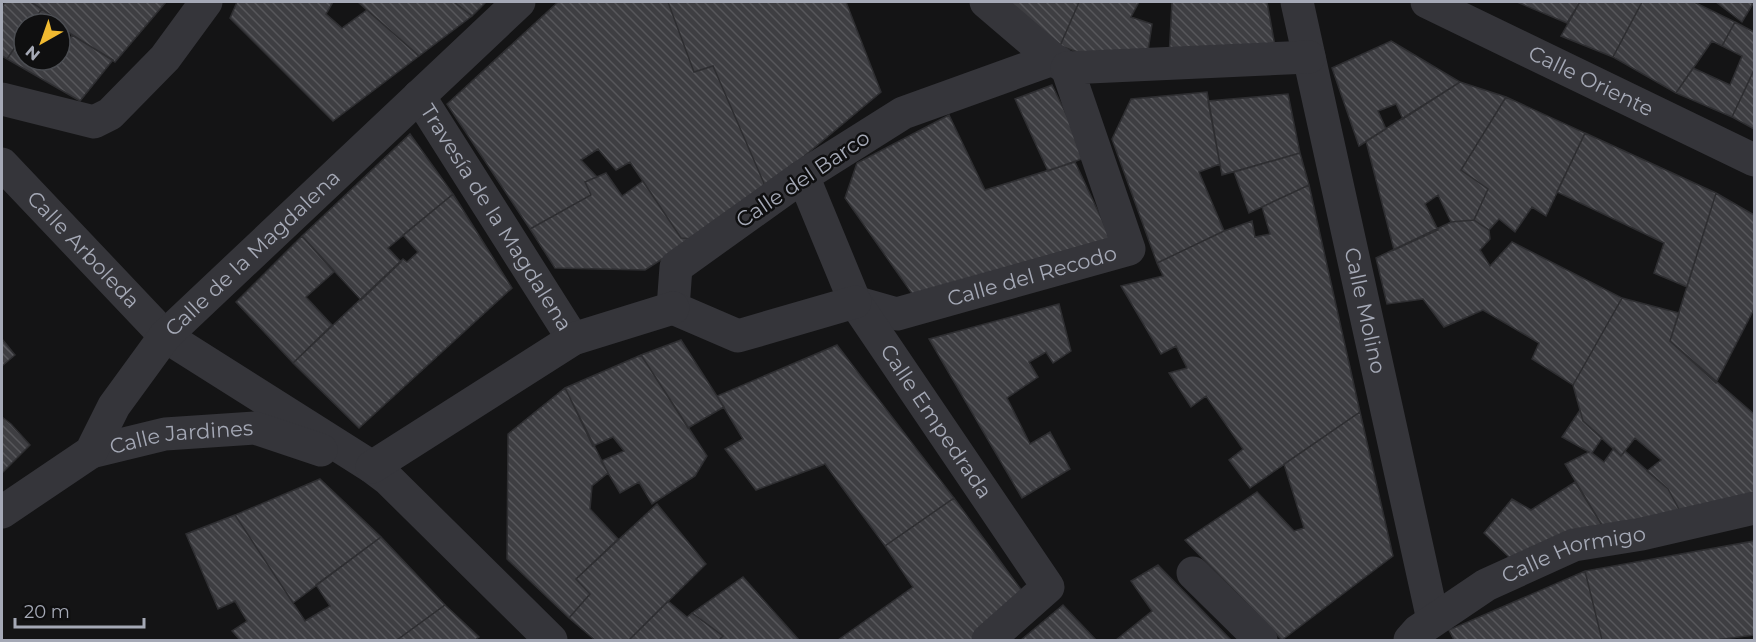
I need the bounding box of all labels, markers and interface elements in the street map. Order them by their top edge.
north arrow [12,12,72,72]
street label: Calle Oriente [1524,40,1658,122]
text: N [22,42,44,65]
street label: Travesía de la Magdalena [415,99,578,335]
street label: Calle del Barco [731,125,874,233]
street label: Calle de la Magdalena [160,164,345,341]
street label: Calle Arboleda [22,185,145,313]
street label: Calle del Recodo [944,240,1120,311]
street label: Calle Molino [1339,245,1391,376]
street label: Calle Empedrada [875,339,997,503]
street label: Calle Jardines [107,415,254,459]
street label: Calle Hormigo [1497,521,1648,588]
scale bar [15,591,144,629]
text: 20 m [24,601,70,623]

